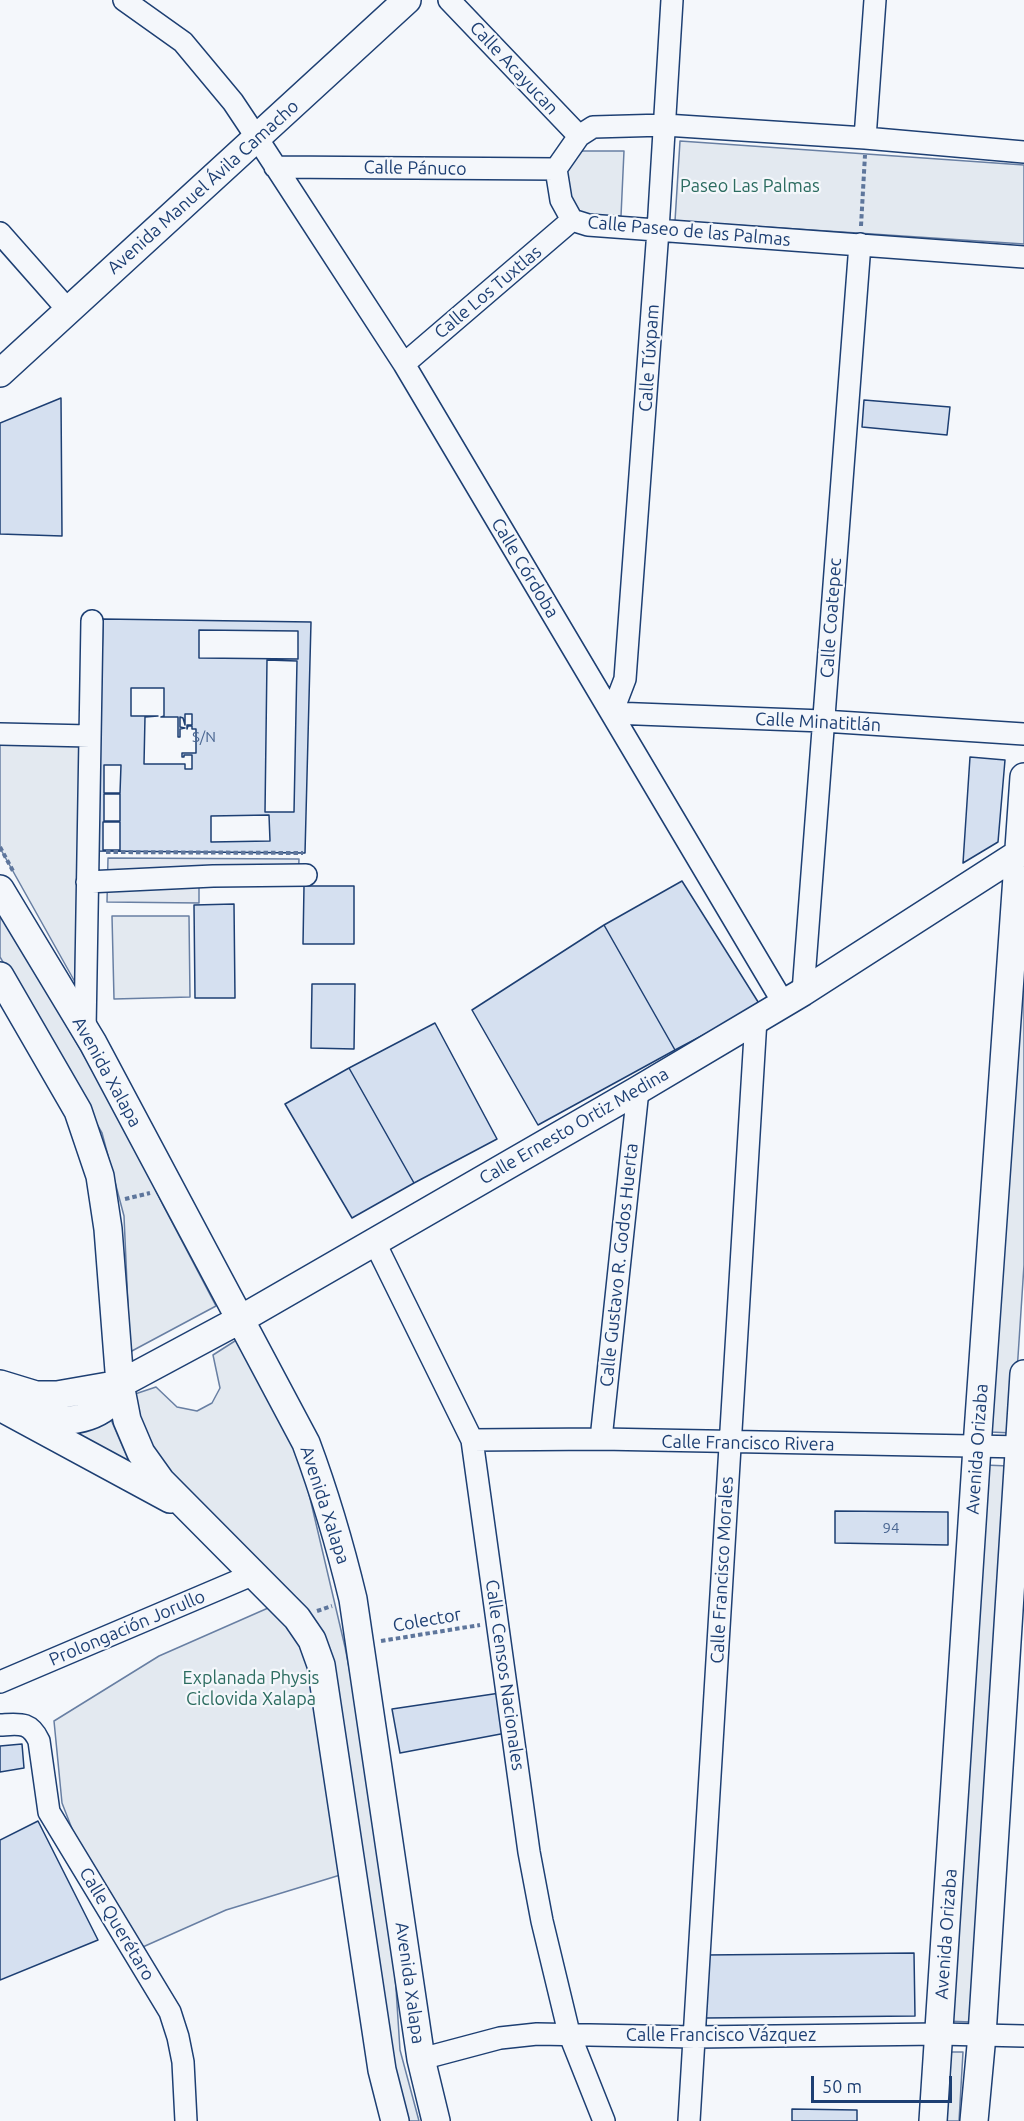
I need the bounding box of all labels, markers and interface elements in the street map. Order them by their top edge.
street label: Calle Acayucan [465,17,563,119]
street label: Avenida Manuel Ávila Camacho [103,95,303,279]
street label: Calle Pánuco [363,156,467,180]
park label: Paseo Las Palmas [680,175,820,197]
street label: Calle Paseo de las Palmas [587,211,791,251]
street label: Calle Los Tuxtlas [430,241,546,343]
street label: Calle Túxpam [634,303,664,413]
street label: Calle Córdoba [487,514,563,622]
street label: Calle Coatepec [816,557,846,679]
street label: Calle Minatitlán [754,708,882,736]
house number: S/N [192,728,216,746]
street label: Avenida Xalapa [68,1013,146,1131]
street label: Calle Ernesto Ortiz Medina [475,1063,673,1189]
street label: Calle Gustavo R. Godos Huerta [595,1142,643,1388]
street label: Avenida Orizaba [962,1383,992,1515]
street label: Calle Francisco Rivera [661,1431,835,1455]
street label: Avenida Xalapa [296,1443,354,1567]
street label: Calle Francisco Morales [706,1476,738,1664]
house number: 94 [883,1519,899,1537]
street label: Calle Censos Nacionales [481,1578,529,1772]
street label: Prolongación Jorullo [46,1585,208,1671]
street label: Colector [391,1603,463,1637]
park label: Explanada Physis Ciclovida Xalapa [183,1667,319,1710]
street label: Calle Querétaro [75,1863,159,1985]
street label: Avenida Orizaba [931,1868,961,2000]
street label: Avenida Xalapa [391,1921,429,2045]
street label: Calle Francisco Vázquez [626,2024,816,2046]
scale bar [814,2064,955,2102]
text: 50 m [822,2076,862,2096]

